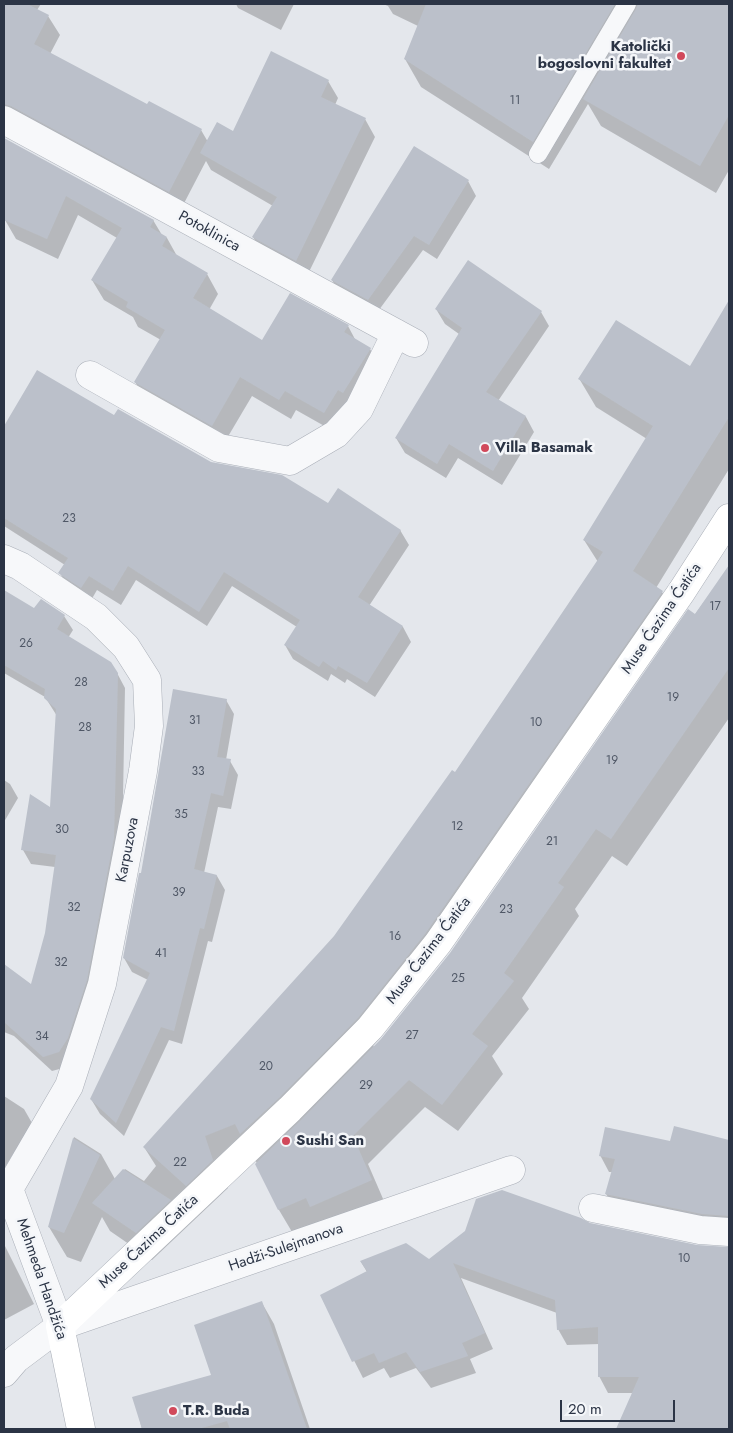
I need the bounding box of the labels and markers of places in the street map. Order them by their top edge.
place label: Katolički bogoslovni fakultet [538,38,671,73]
marker: Katolički bogoslovni fakultet [675,50,687,62]
place label: Villa Basamak [495,439,593,457]
marker: Villa Basamak [479,442,491,454]
place label: Sushi San [296,1132,364,1150]
marker: Sushi San [280,1135,292,1147]
place label: T.R. Buda [183,1402,250,1420]
marker: T.R. Buda [167,1405,179,1417]

